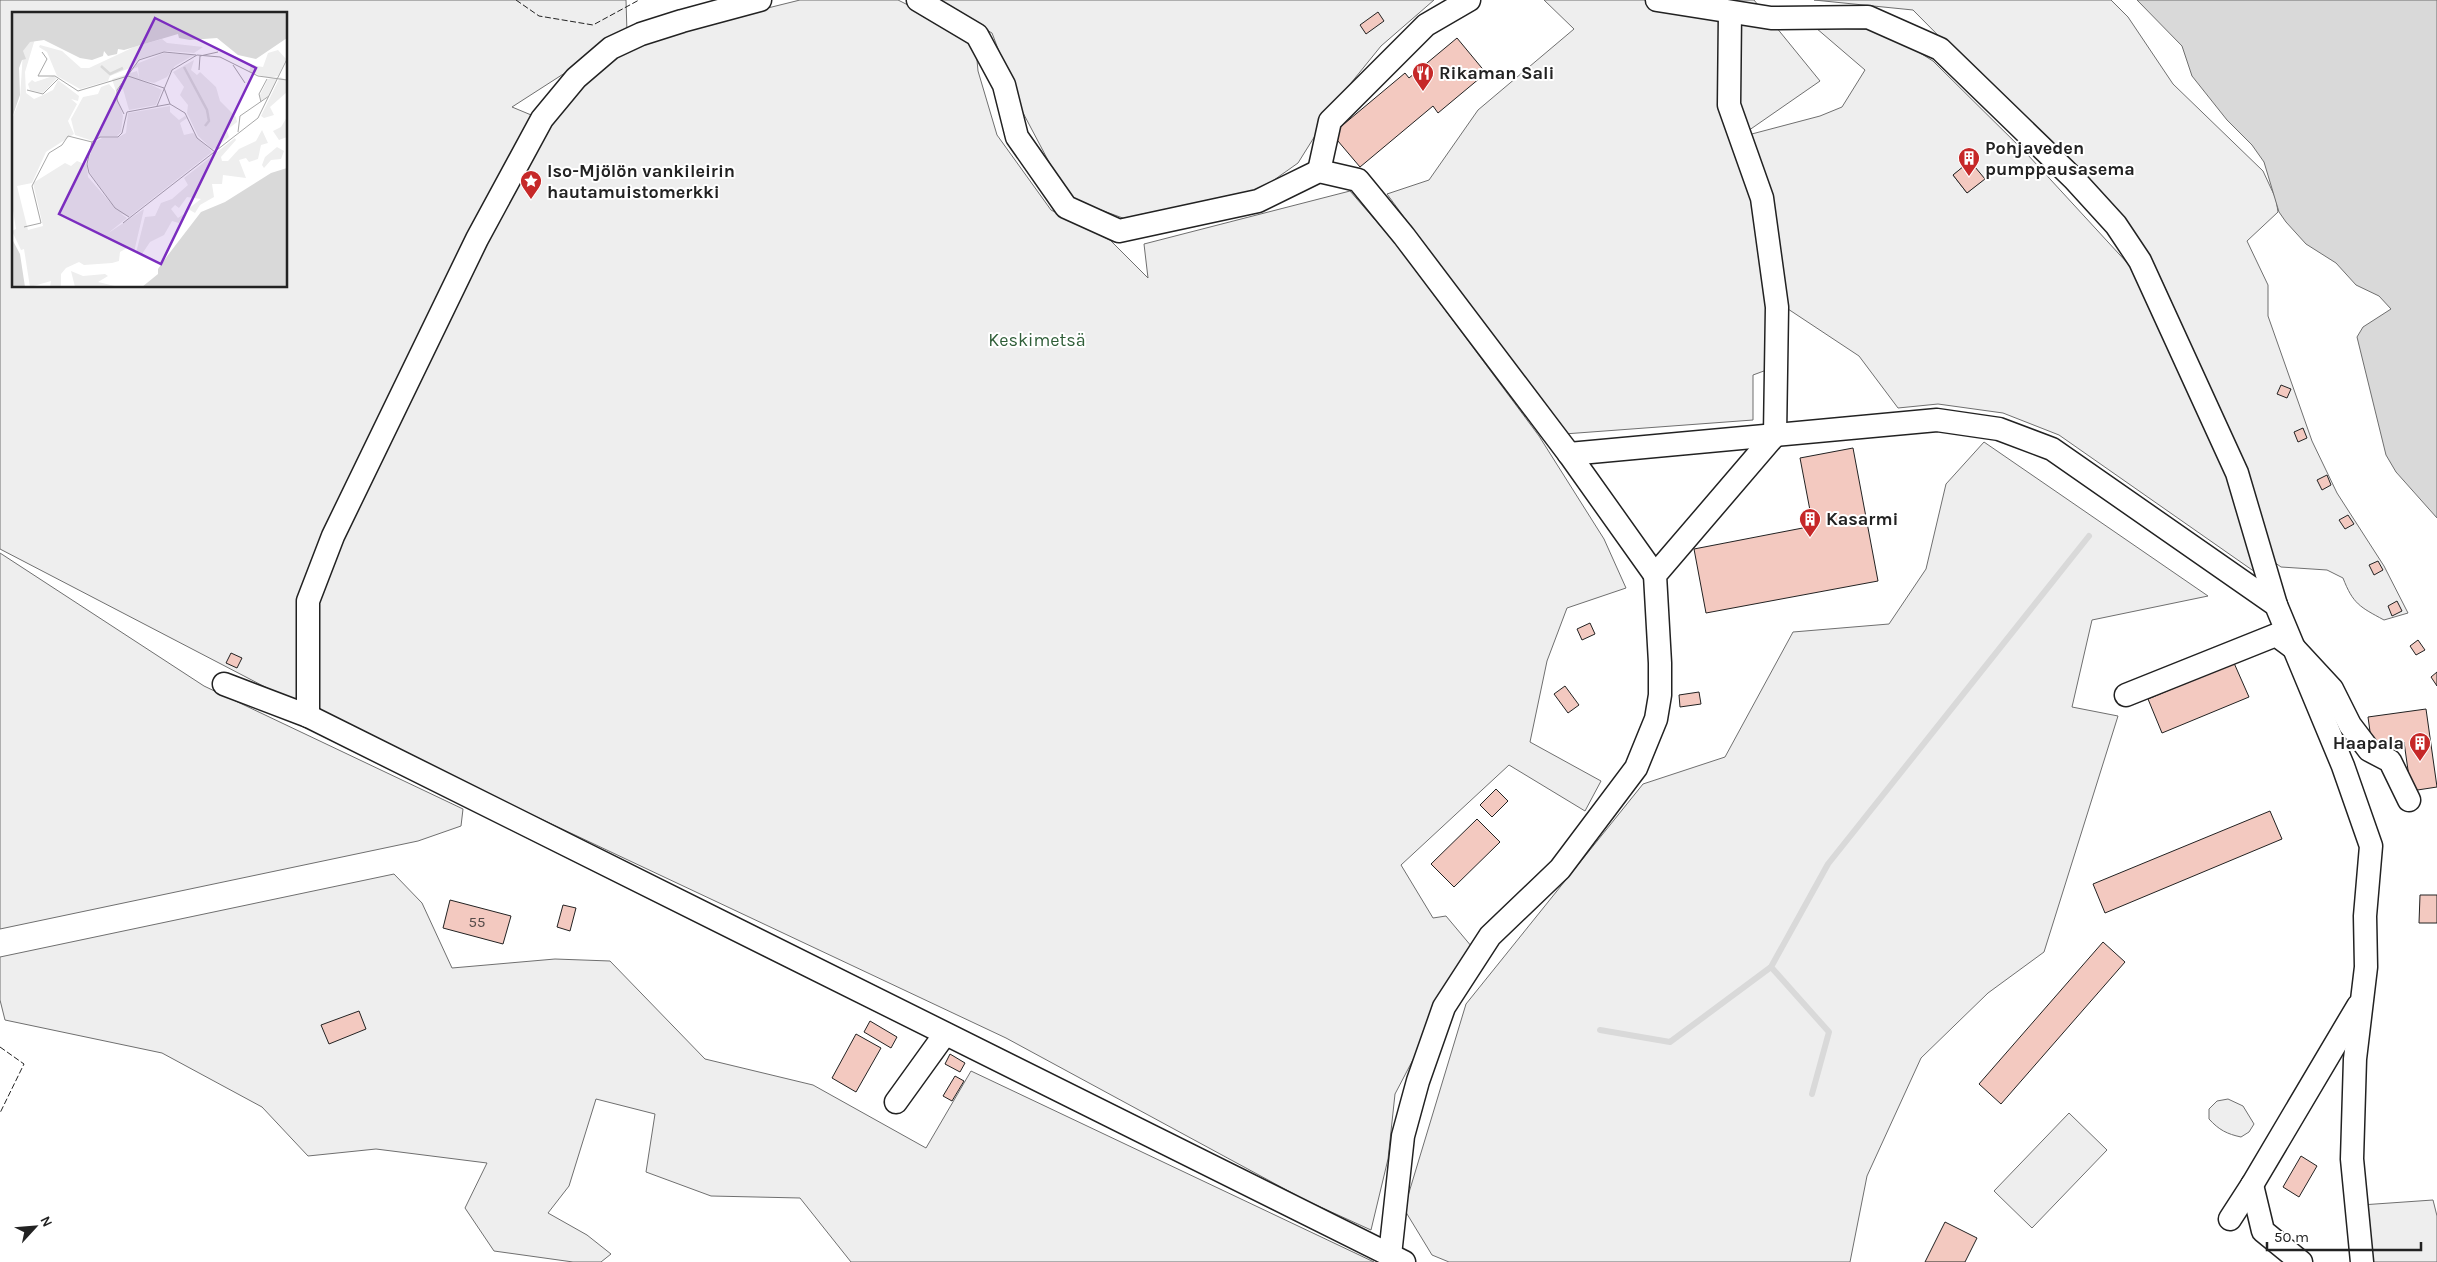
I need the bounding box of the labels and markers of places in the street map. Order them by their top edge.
restaurant icon: Rikaman Sali [1411,61,1435,92]
place label: Rikaman Sali [1439,62,1554,84]
place label: Pohjaveden pumppausasema [1985,137,2135,180]
building icon: Pohjaveden pumppausasema [1957,146,1981,177]
place label: Iso-Mjölön vankileirin hautamuistomerkki [547,160,735,203]
place icon: Iso-Mjölön vankileirin hautamuistomerkki [519,169,543,200]
building icon: Kasarmi [1798,507,1822,538]
place label: Kasarmi [1826,508,1898,530]
building icon: Haapala [2408,731,2432,762]
place label: Haapala [2333,732,2404,754]

